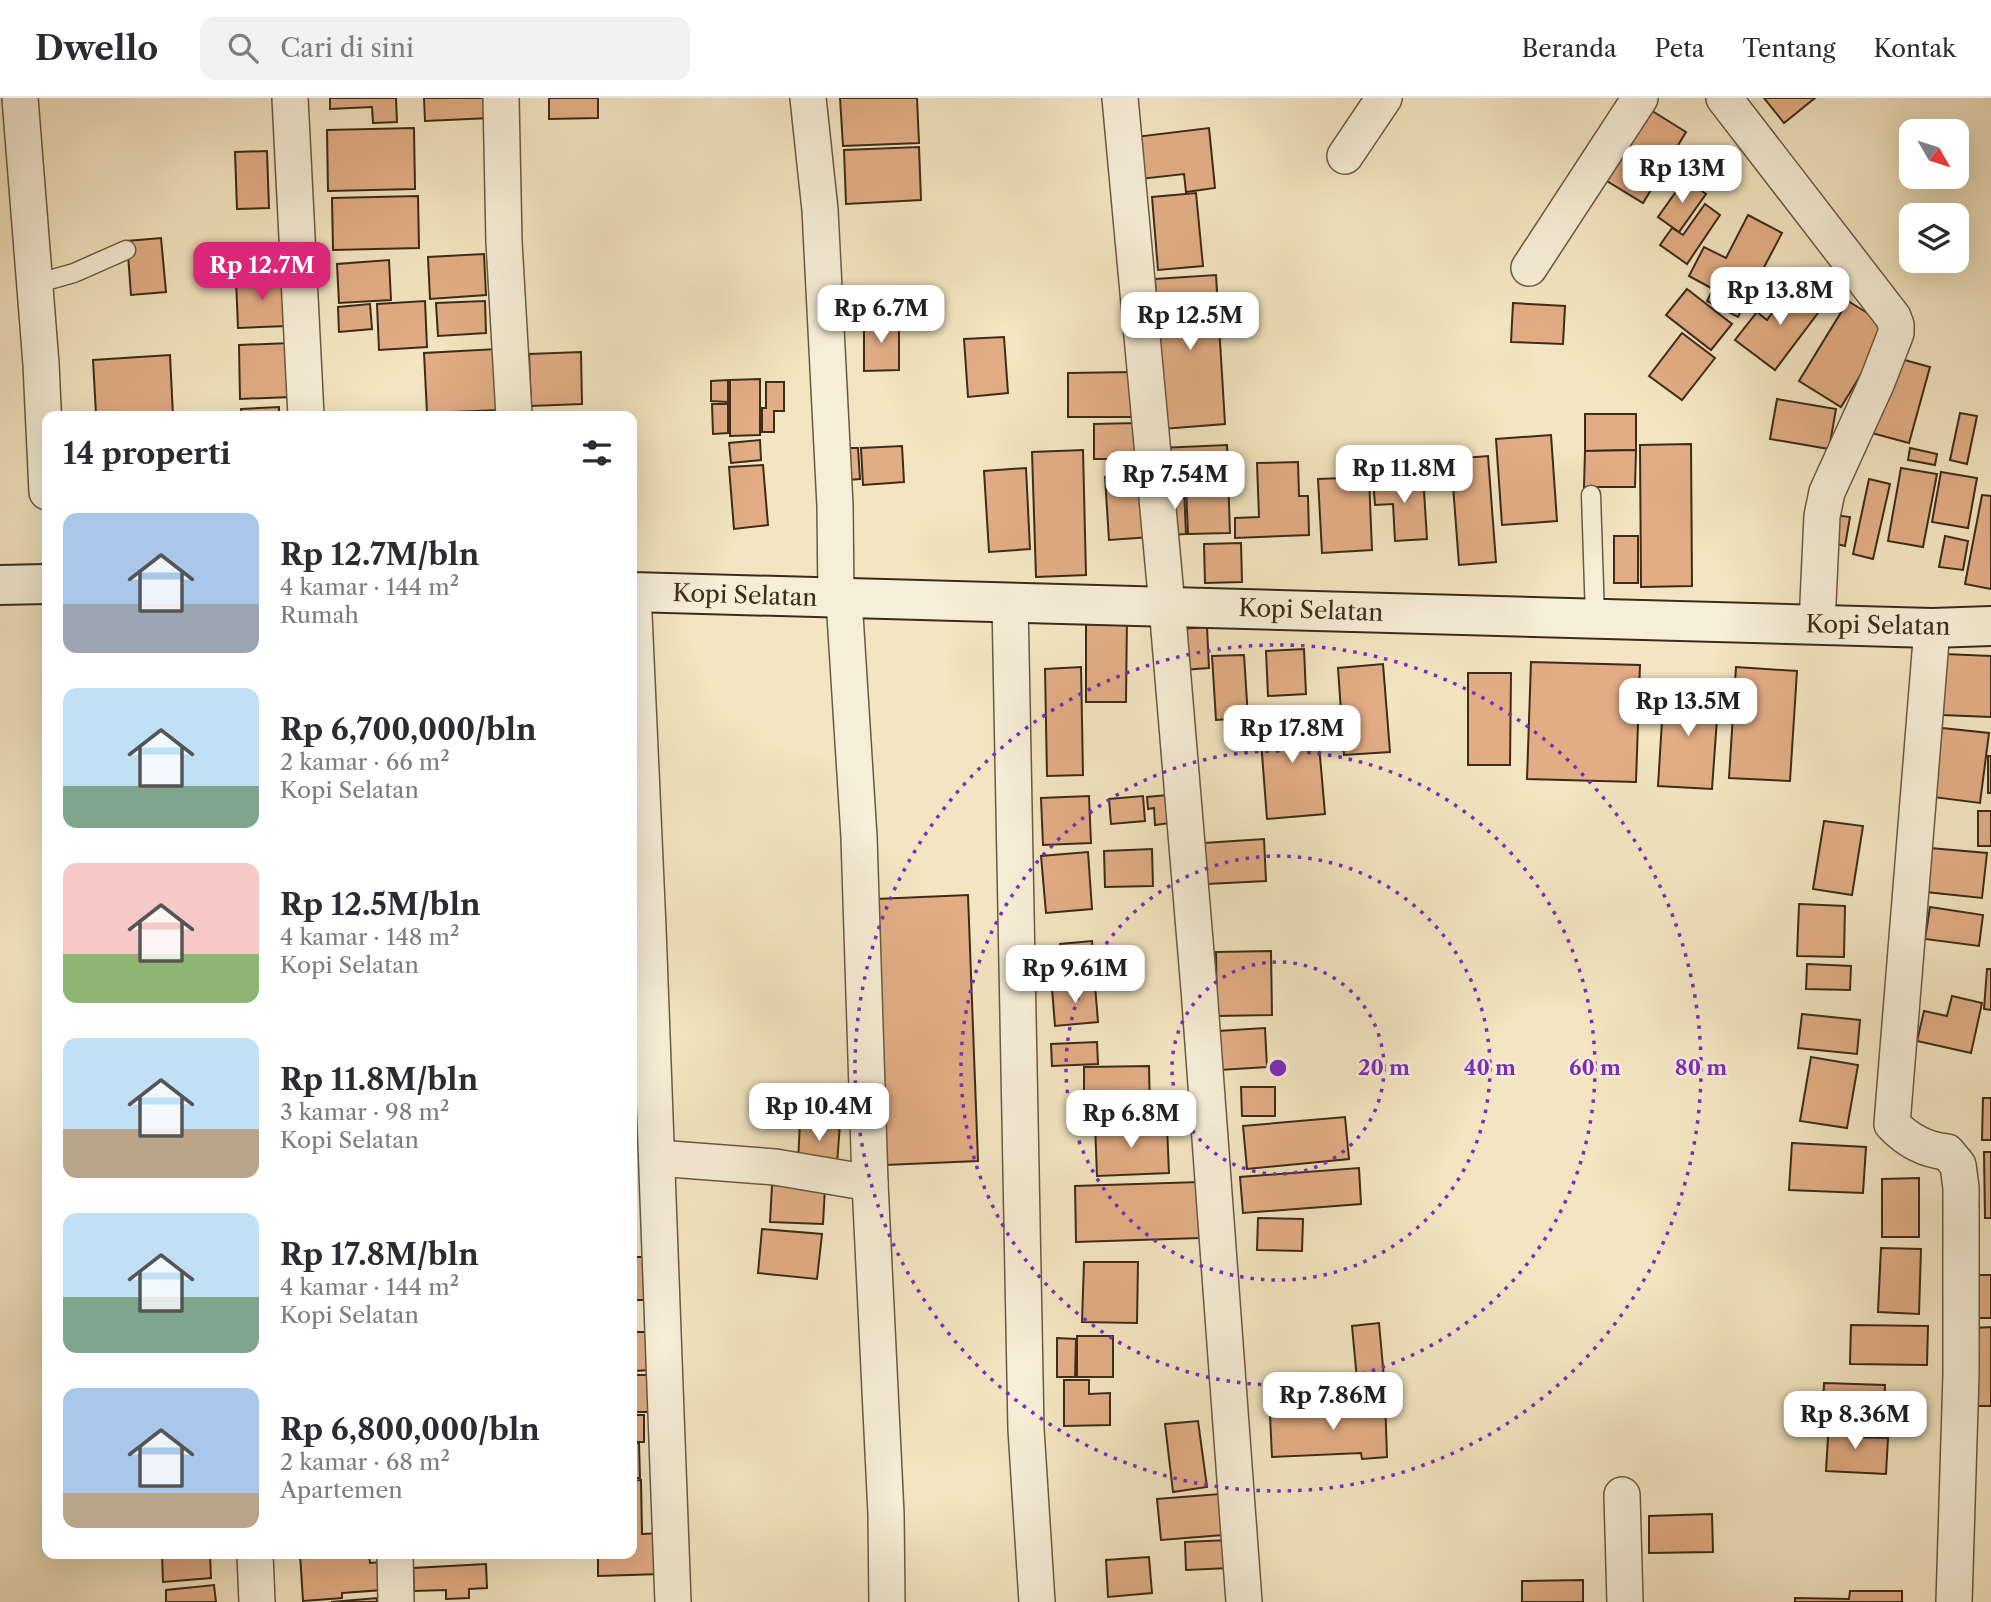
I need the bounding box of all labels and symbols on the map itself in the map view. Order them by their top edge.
north arrow [1899,119,1969,189]
pin: Rp 13M [1625,146,1739,205]
pin: Rp 12.7M [190,242,334,302]
pin: Rp 13.8M [1708,268,1852,327]
pin: Rp 6.7M [816,286,946,345]
pin: Rp 12.5M [1118,292,1262,352]
pin: Rp 11.8M [1332,446,1476,505]
pin: Rp 7.54M [1103,452,1247,511]
street label: Kopi Selatan [672,578,818,612]
street label: Kopi Selatan [1238,593,1384,627]
street label: Kopi Selatan [1805,609,1951,641]
pin: Rp 13.5M [1616,678,1760,738]
pin: Rp 17.8M [1220,706,1364,765]
pin: Rp 9.61M [1003,946,1147,1005]
text: 20 m [1358,1055,1410,1080]
text: 40 m [1464,1055,1516,1080]
text: 60 m [1569,1055,1621,1080]
text: 80 m [1675,1055,1727,1080]
centre of rings [1266,1056,1290,1080]
pin: Rp 10.4M [747,1084,891,1143]
pin: Rp 6.8M [1066,1090,1196,1150]
pin: Rp 7.86M [1261,1372,1405,1432]
pin: Rp 8.36M [1783,1392,1927,1451]

